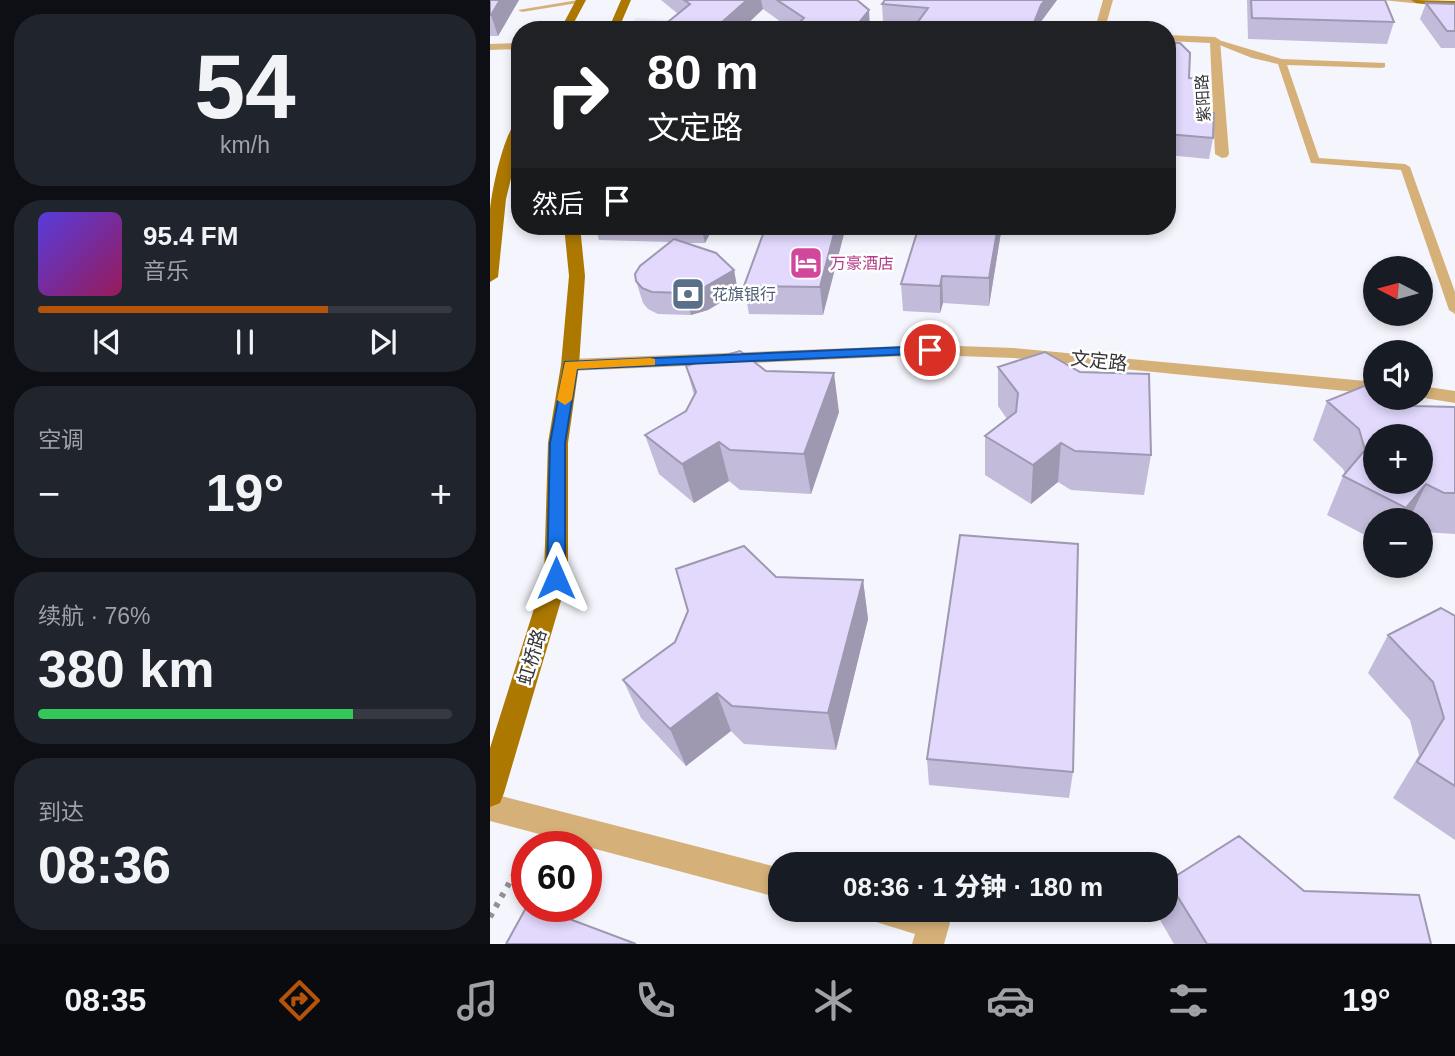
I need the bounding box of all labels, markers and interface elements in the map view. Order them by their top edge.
text: 54 [194,36,296,137]
text: 80 m [647,45,759,99]
icon: right [532,49,623,140]
street label: 紫阳路 [1193,74,1213,122]
text: 文定路 [647,110,743,146]
text: km/h [220,132,270,158]
icon: arrive [598,182,636,220]
text: 然后 [532,189,584,219]
text: 95.4 FM [143,221,238,251]
hotel icon: 万豪酒店 [787,244,825,282]
place label: 万豪酒店 [830,255,894,272]
north arrow [1363,256,1433,326]
map controls [1363,256,1433,578]
text: 音乐 [143,258,189,284]
bank icon: 花旗银行 [669,275,707,313]
place label: 花旗银行 [712,286,776,303]
pin [900,320,960,380]
icon: previous [88,323,126,361]
icon: pause [226,323,264,361]
icon: next [364,323,402,361]
icon: arrive [911,331,949,369]
button: sound [1363,340,1433,410]
street label: 文定路 [1070,348,1128,374]
button: + [1363,424,1433,494]
text: 空调 [38,427,84,453]
text: 19° [206,464,284,522]
text: − [38,473,60,515]
text: + [430,473,452,515]
button: − [1363,508,1433,578]
position arrow [519,541,593,615]
text: 续航 · 76% [38,603,150,629]
street label: 虹桥路 [514,627,550,687]
text: 380 km [38,640,214,698]
text: 到达 [38,799,84,825]
speed limit sign: 60 [511,831,602,922]
text: 08:36 [38,836,171,894]
text: 08:36 · 1 分钟 · 180 m [843,872,1103,902]
icon: directions [275,976,324,1025]
icon: music [453,976,502,1025]
icon: phone [631,976,680,1025]
icon: climate [809,976,858,1025]
icon: car [986,976,1035,1025]
icon: filters [1164,976,1213,1025]
text: 08:35 [64,982,146,1018]
text: 19° [1342,982,1391,1018]

